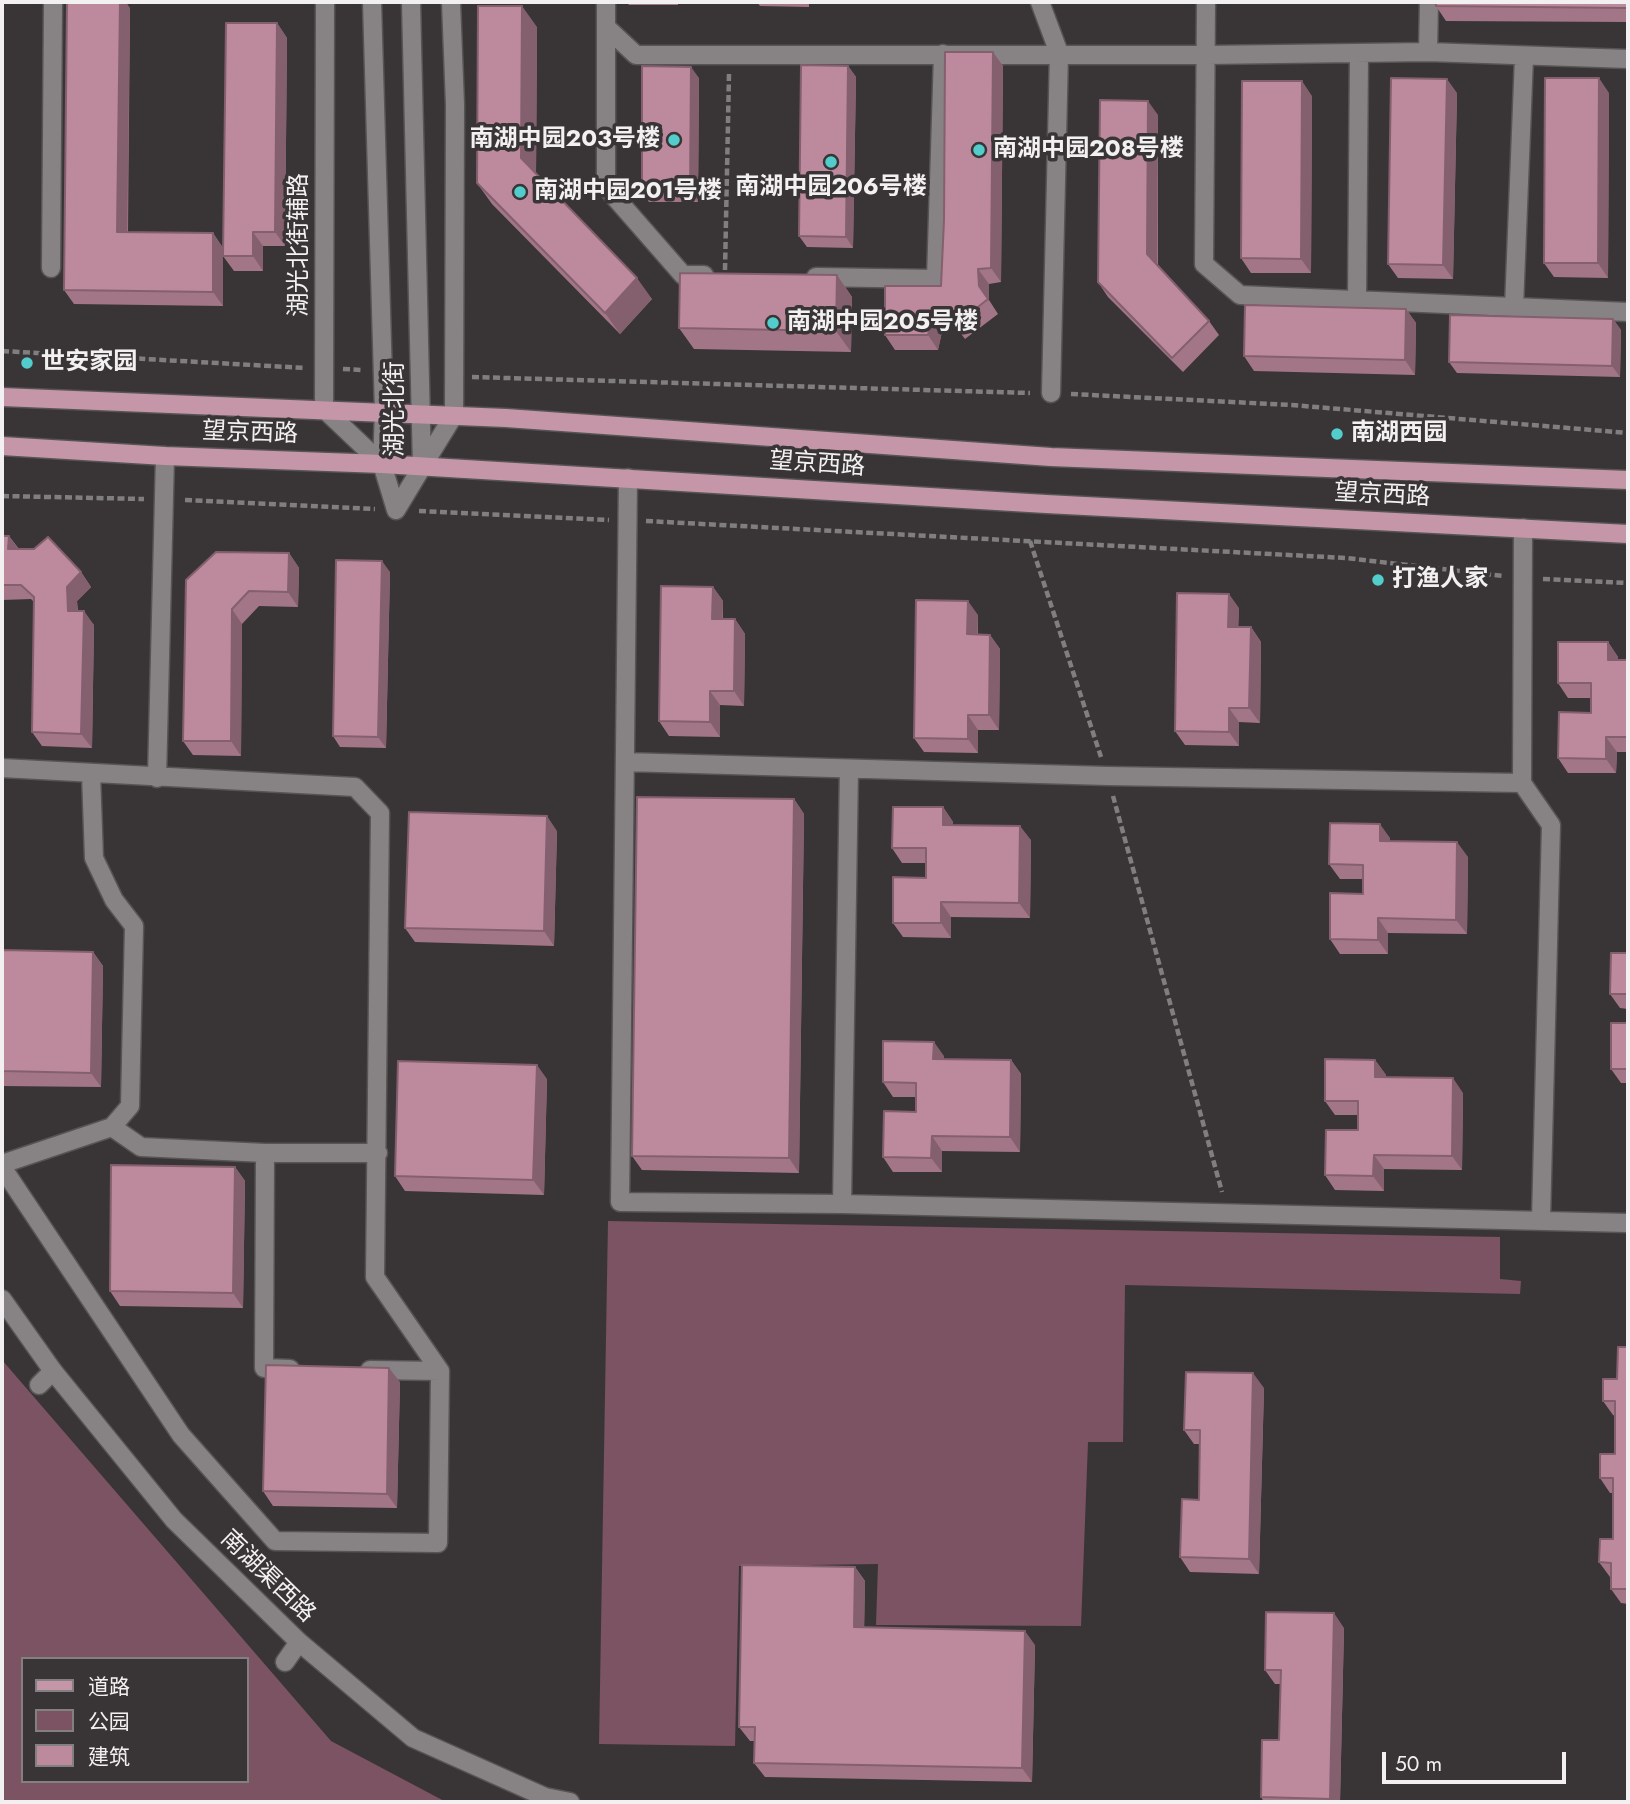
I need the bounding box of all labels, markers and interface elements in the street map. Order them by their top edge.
place label: 南湖中园203号楼 [469,126,660,154]
marker: 南湖中园203号楼 [666,132,682,148]
place label: 南湖中园208号楼 [993,136,1184,164]
marker: 南湖中园208号楼 [971,142,987,158]
marker: 南湖中园206号楼 [823,154,839,170]
street label: 湖光北街辅路 [286,173,314,317]
place label: 南湖中园206号楼 [735,174,927,202]
place label: 南湖中园201号楼 [534,178,722,206]
marker: 南湖中园201号楼 [512,184,528,200]
place label: 南湖中园205号楼 [787,309,978,337]
marker: 南湖中园205号楼 [765,315,781,331]
place label: 世安家园 [41,349,137,377]
marker: 世安家园 [19,355,35,371]
street label: 湖光北街 [382,361,410,457]
street label: 望京西路 [202,418,298,450]
place label: 南湖西园 [1351,420,1447,448]
marker: 南湖西园 [1329,426,1345,442]
street label: 望京西路 [768,447,866,483]
street label: 望京西路 [1333,479,1431,513]
place label: 打渔人家 [1392,566,1488,594]
marker: 打渔人家 [1370,572,1386,588]
street label: 南湖渠西路 [214,1525,320,1629]
legend [21,1657,248,1783]
text: 道路 [88,1672,130,1702]
text: 公园 [88,1707,130,1737]
scale bar [1385,1738,1569,1782]
text: 建筑 [88,1742,130,1772]
text: 50 m [1395,1749,1442,1779]

